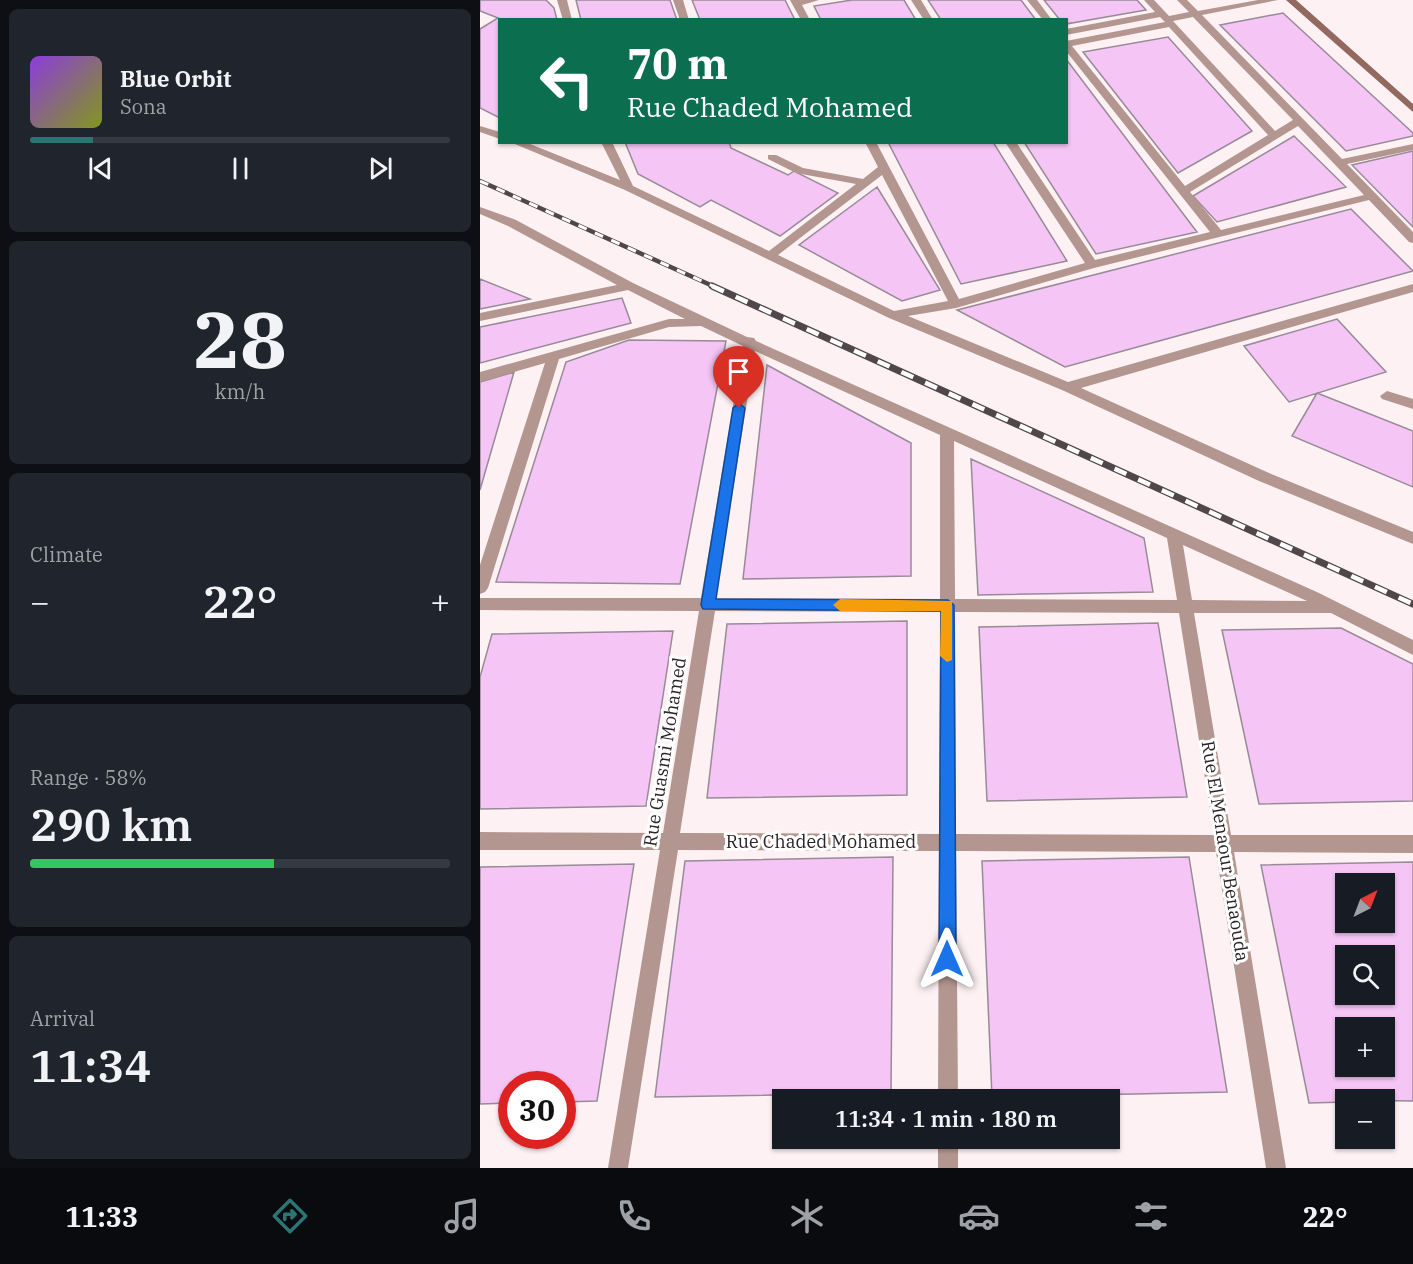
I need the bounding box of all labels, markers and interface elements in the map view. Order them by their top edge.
text: 70 m [627,36,728,91]
icon: left [528,42,606,120]
text: Blue Orbit [120,64,231,93]
text: Rue Chaded Mohamed [627,89,913,124]
text: Sona [120,93,167,120]
icon: previous [84,152,117,185]
icon: pause [224,152,257,185]
icon: next [364,152,397,185]
text: 28 [193,288,287,389]
pin [713,346,764,408]
icon: arrive [722,355,755,388]
text: km/h [215,378,265,405]
text: Climate [30,541,103,568]
text: 22° [202,572,278,630]
text: − [30,580,50,623]
text: + [430,580,450,623]
street label: Rue Guasmi Mohamed [638,655,691,848]
street label: Rue El Menaour Benaouda [1197,739,1254,963]
text: Range · 58% [30,764,147,791]
text: 290 km [30,795,192,853]
street label: Rue Chaded Mohamed [726,830,916,853]
north arrow [1335,873,1395,933]
map controls [1335,873,1395,1149]
position arrow [915,927,979,991]
button: search [1335,945,1395,1005]
text: Arrival [30,1005,95,1032]
button: + [1335,1017,1395,1077]
text: 11:34 [30,1036,151,1094]
speed limit sign: 30 [498,1071,576,1149]
button: − [1335,1089,1395,1149]
text: 11:34 · 1 min · 180 m [835,1104,1057,1133]
icon: directions [269,1195,311,1237]
icon: music [441,1195,483,1237]
icon: phone [613,1195,655,1237]
icon: climate [786,1195,828,1237]
icon: car [958,1195,1000,1237]
icon: filters [1130,1195,1172,1237]
text: 11:33 [65,1199,138,1234]
text: 22° [1303,1199,1348,1234]

